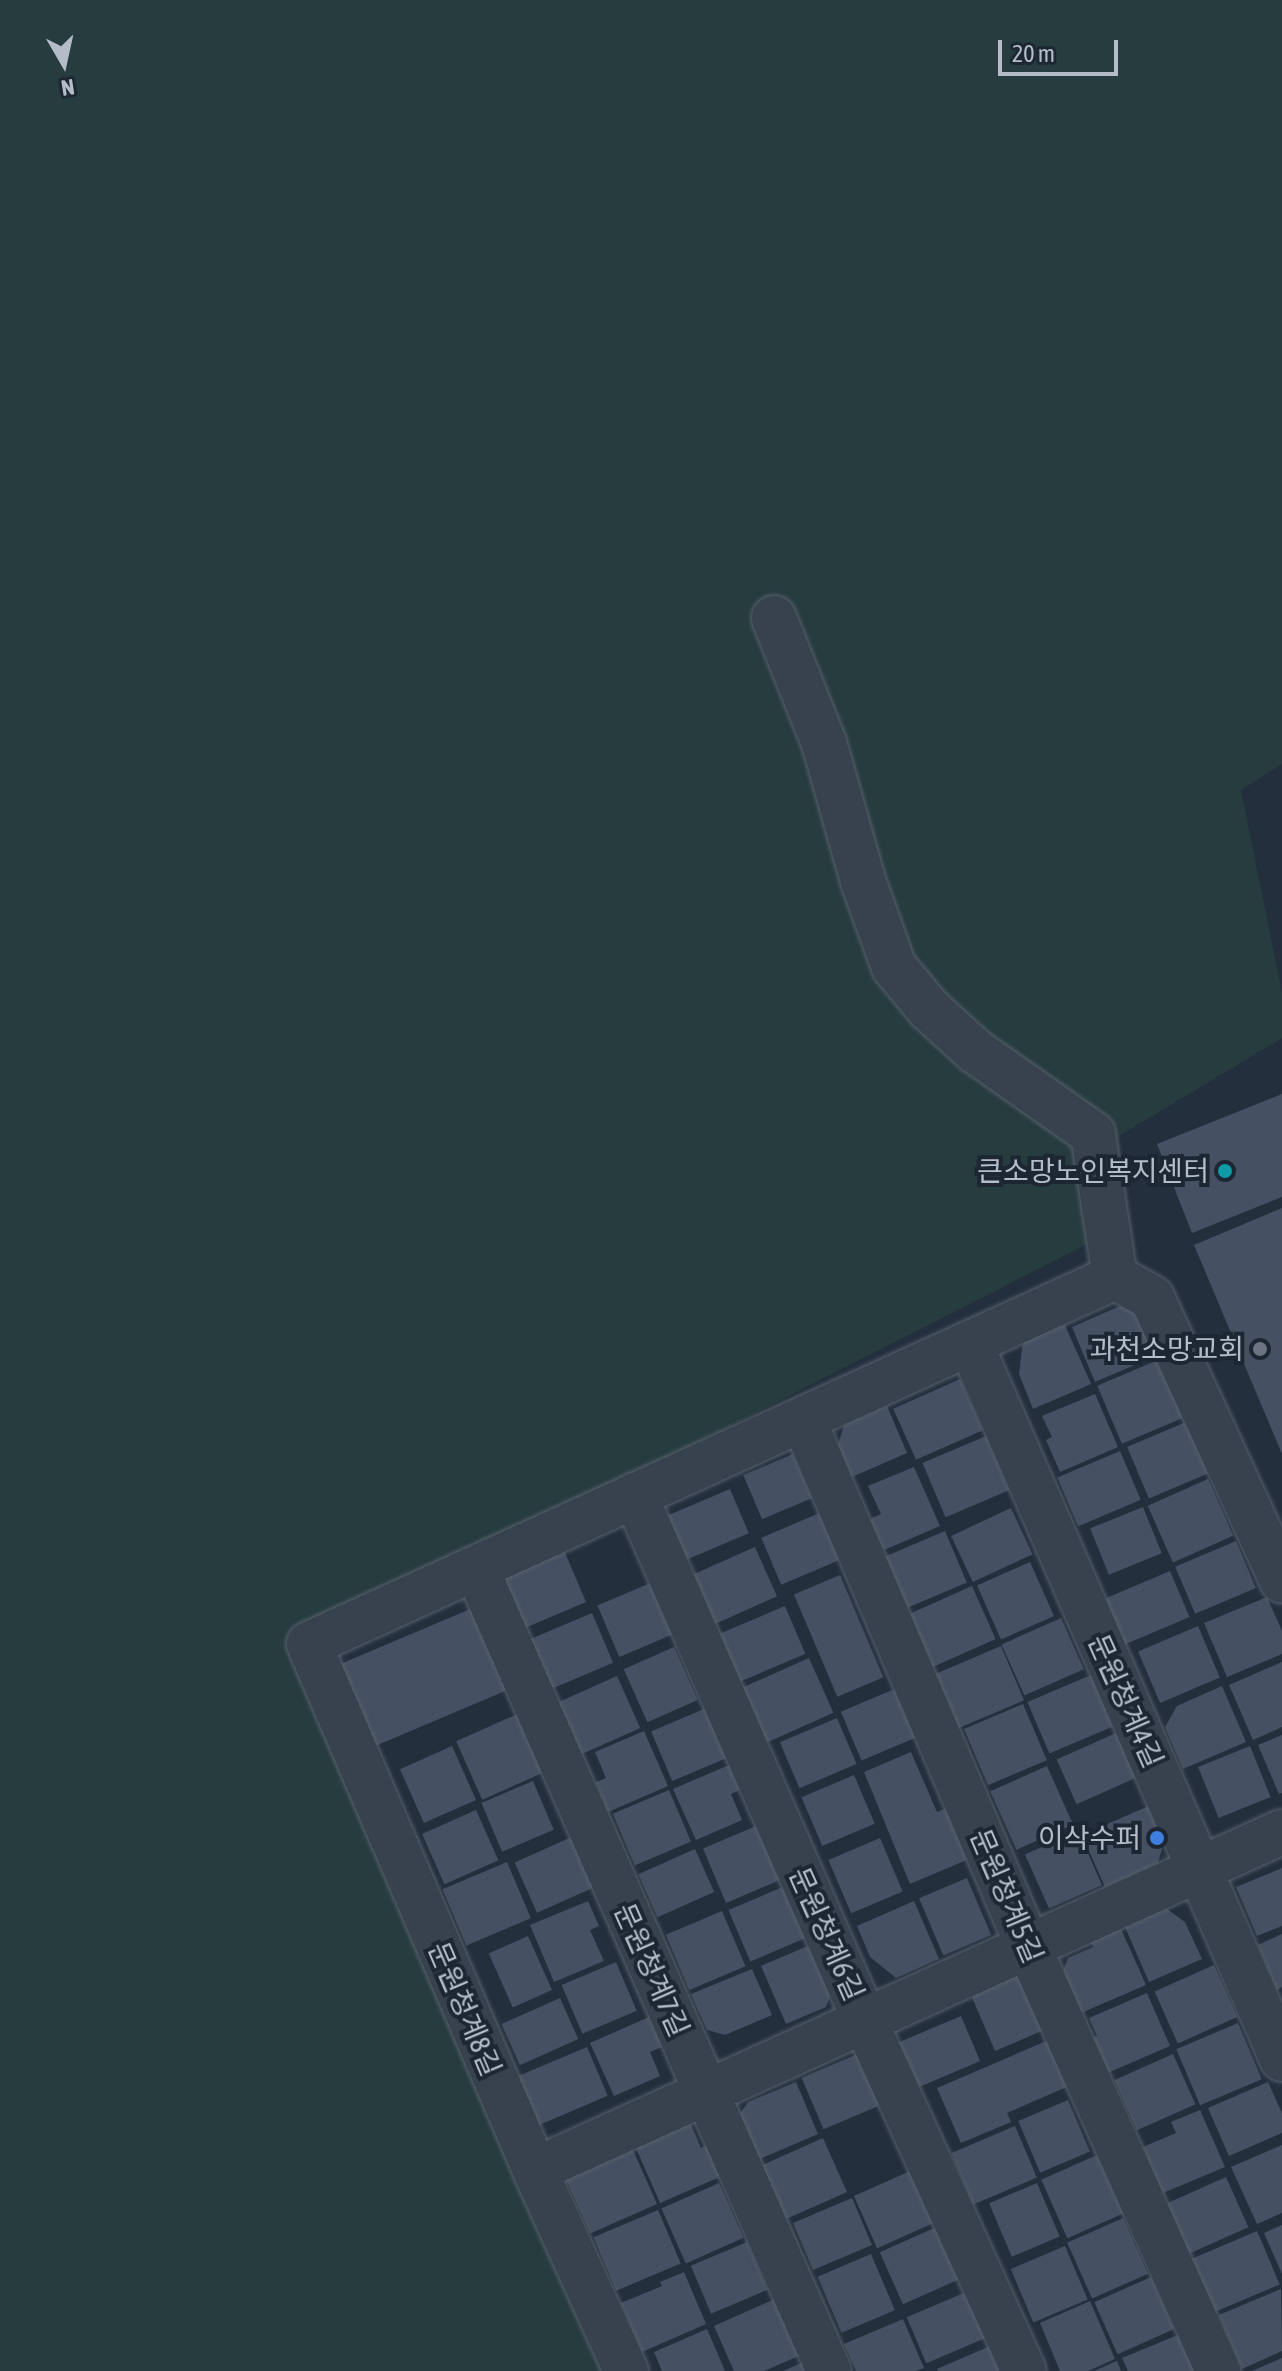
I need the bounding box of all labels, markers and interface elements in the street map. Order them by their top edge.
north arrow [24,24,104,104]
scale bar [1002,24,1122,74]
text: 20 m [1012,40,1055,67]
text: N [59,74,76,102]
place label: 큰소망노인복지센터 [977,1154,1209,1188]
marker: 큰소망노인복지센터 [1216,1162,1234,1180]
place label: 과천소망교회 [1089,1332,1244,1366]
marker: 과천소망교회 [1251,1340,1269,1358]
street label: 문원청계4길 [1082,1629,1170,1773]
place label: 이삭수퍼 [1038,1821,1141,1855]
street label: 문원청계5길 [964,1824,1050,1968]
marker: 이삭수퍼 [1148,1829,1166,1847]
street label: 문원청계6길 [783,1862,871,2006]
street label: 문원청계7길 [608,1898,696,2042]
street label: 문원청계8길 [422,1937,508,2081]

